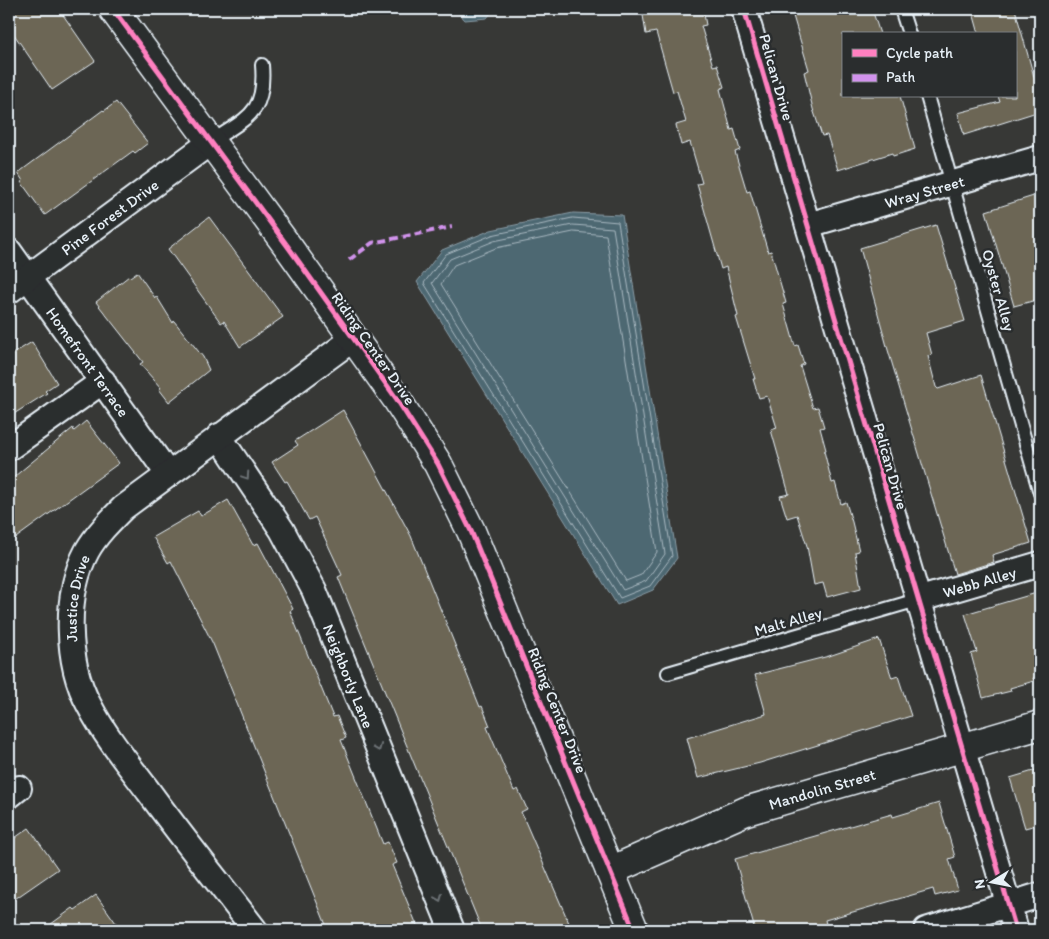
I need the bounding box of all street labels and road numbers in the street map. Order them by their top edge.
street label: Pelican Drive [755,32,798,123]
street label: Wray Street [882,171,967,212]
street label: Pine Forest Drive [57,175,163,259]
street label: Oyster Alley [978,247,1019,334]
street label: Riding Center Drive [327,288,420,409]
street label: Homefront Terrace [42,304,133,421]
street label: Pelican Drive [869,421,912,512]
street label: Justice Drive [62,551,94,643]
street label: Webb Alley [941,562,1019,602]
street label: Malt Alley [752,603,825,640]
street label: Neighborly Lane [319,621,378,731]
street label: Riding Center Drive [524,645,592,776]
street label: Mandolin Street [767,765,878,814]

